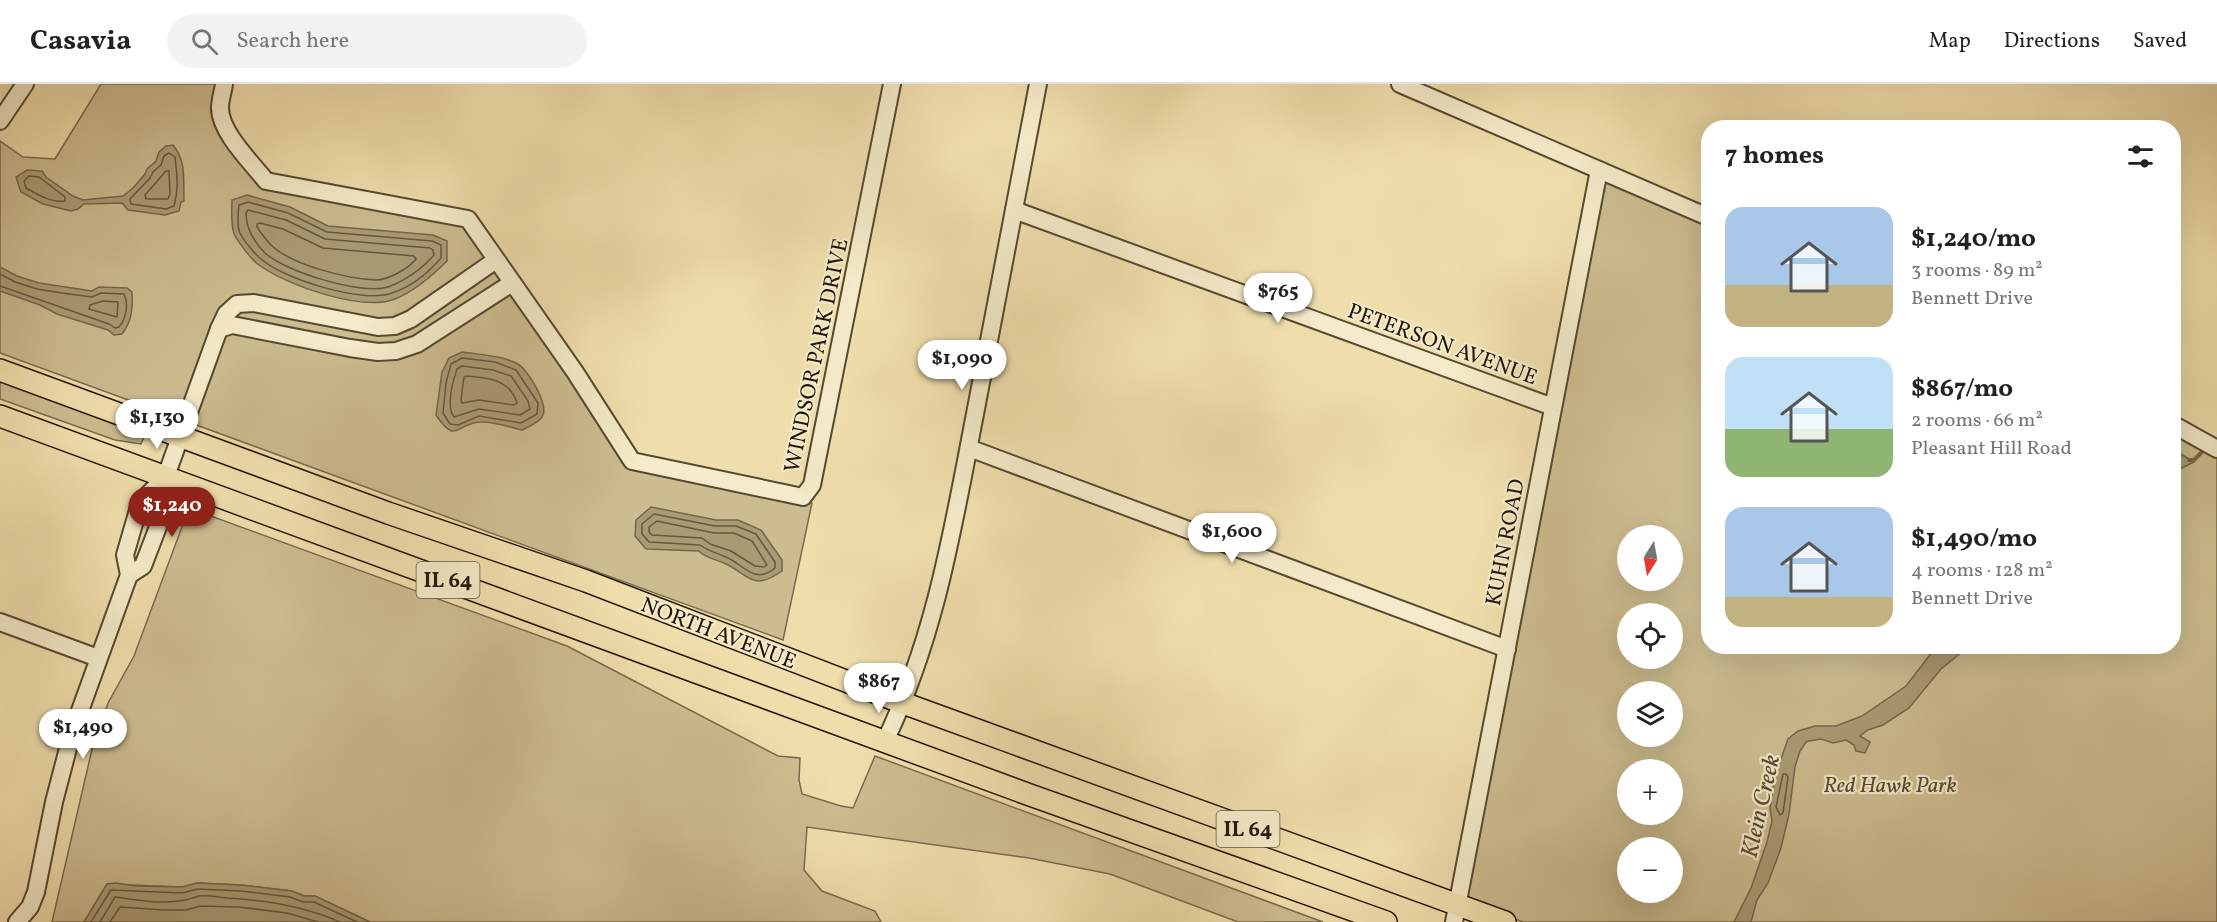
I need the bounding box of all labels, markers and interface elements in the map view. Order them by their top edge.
search box [167,14,587,68]
text: Casavia [30,22,131,61]
icon: search [188,25,221,58]
text: Search here [236,26,349,57]
text: Map [1929,27,1971,56]
text: Directions [2004,27,2100,56]
text: Saved [2133,27,2187,56]
text: 7 homes [1725,138,1824,174]
icon: filters [2124,140,2157,173]
text: $1,240/mo [1911,221,2036,257]
icon: home [1773,231,1845,303]
street label: WINDSOR PARK DRIVE [777,236,857,475]
text: 3 rooms · 89 m² [1911,257,2043,285]
pin: $765 [1242,273,1314,324]
text: $765 [1257,278,1299,306]
text: Bennett Drive [1911,285,2033,313]
street label: PETERSON AVENUE [1343,297,1541,394]
pin: $1,090 [913,340,1011,391]
text: $1,090 [932,345,992,373]
text: $867/mo [1911,371,2013,407]
icon: home [1773,381,1845,453]
pin: $1,130 [108,399,206,450]
text: $1,130 [129,404,185,432]
text: 2 rooms · 66 m² [1911,407,2043,435]
text: Pleasant Hill Road [1911,435,2072,463]
street label: KUHN ROAD [1479,476,1534,609]
pin: $1,240 [123,487,221,538]
text: $1,240 [142,492,202,520]
pin: $1,600 [1183,513,1281,564]
text: $1,600 [1202,518,1262,546]
text: $1,490/mo [1911,521,2037,557]
north arrow [1617,525,1683,591]
map controls [1617,525,1683,903]
icon: home [1773,531,1845,603]
text: 4 rooms · 128 m² [1911,557,2053,585]
road number: IL 64 [416,562,480,598]
text: Bennett Drive [1911,585,2033,613]
street label: NORTH AVENUE [636,590,800,678]
button: locate [1617,603,1683,669]
pin: $867 [843,663,915,714]
text: $867 [858,668,900,696]
button: layers [1617,681,1683,747]
pin: $1,490 [34,709,132,760]
text: $1,490 [53,714,113,742]
water label: Klein Creek [1734,751,1790,861]
button: + [1617,759,1683,825]
park label: Red Hawk Park [1823,771,1957,802]
road number: IL 64 [1216,811,1280,847]
button: − [1617,837,1683,903]

